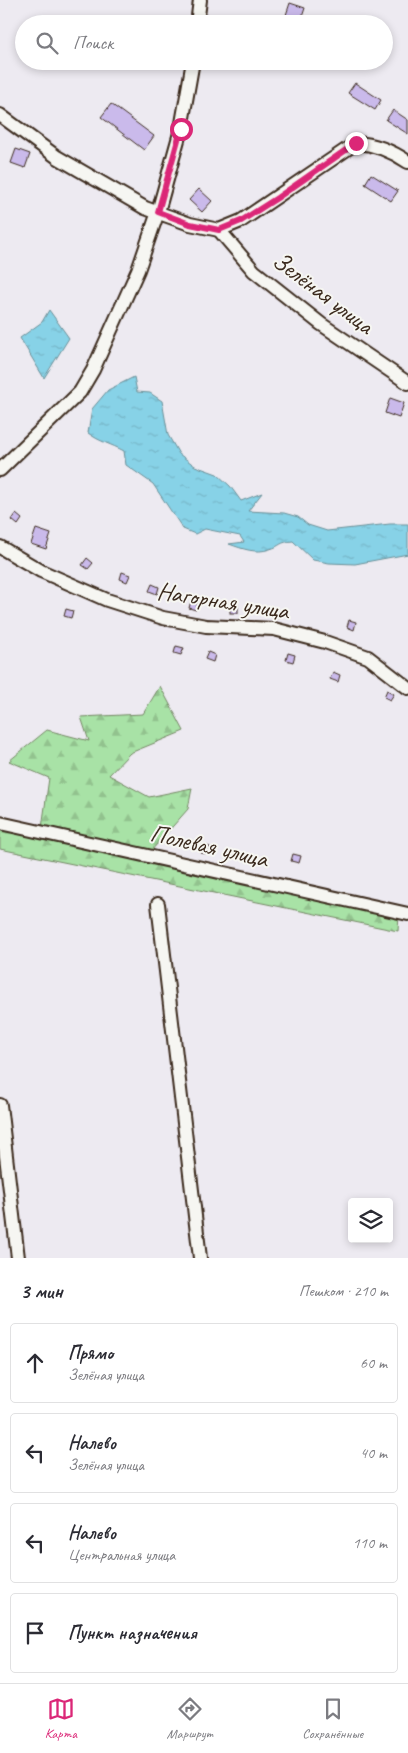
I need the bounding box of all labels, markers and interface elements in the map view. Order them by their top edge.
search box [15,15,393,70]
icon: search [33,29,61,57]
text: Поиск [73,31,113,55]
route start [170,118,193,141]
route end [345,132,368,155]
street label: Зелёная улица [266,244,382,343]
street label: Нагорная улица [155,575,293,628]
street label: Полевая улица [147,817,273,876]
map controls [348,1198,393,1243]
button: layers [348,1198,393,1243]
text: 3 мин [20,1278,63,1304]
text: Пешком · 210 m [299,1281,388,1301]
text: Прямо [68,1341,113,1365]
icon: ahead [21,1349,49,1377]
text: 60 m [360,1353,387,1373]
text: Зелёная улица [68,1365,144,1385]
text: Налево [68,1431,116,1455]
icon: left [21,1439,49,1467]
text: 40 m [360,1443,387,1463]
text: Зелёная улица [68,1455,144,1475]
text: Налево [68,1521,116,1545]
icon: left [21,1529,49,1557]
text: 110 m [353,1533,387,1553]
text: Центральная улица [68,1545,175,1565]
icon: arrive [21,1619,49,1647]
text: Пункт назначения [68,1621,197,1645]
tab: Карта [45,1695,77,1742]
tab: Маршрут [167,1695,213,1742]
tab: Сохранённые [302,1695,363,1742]

